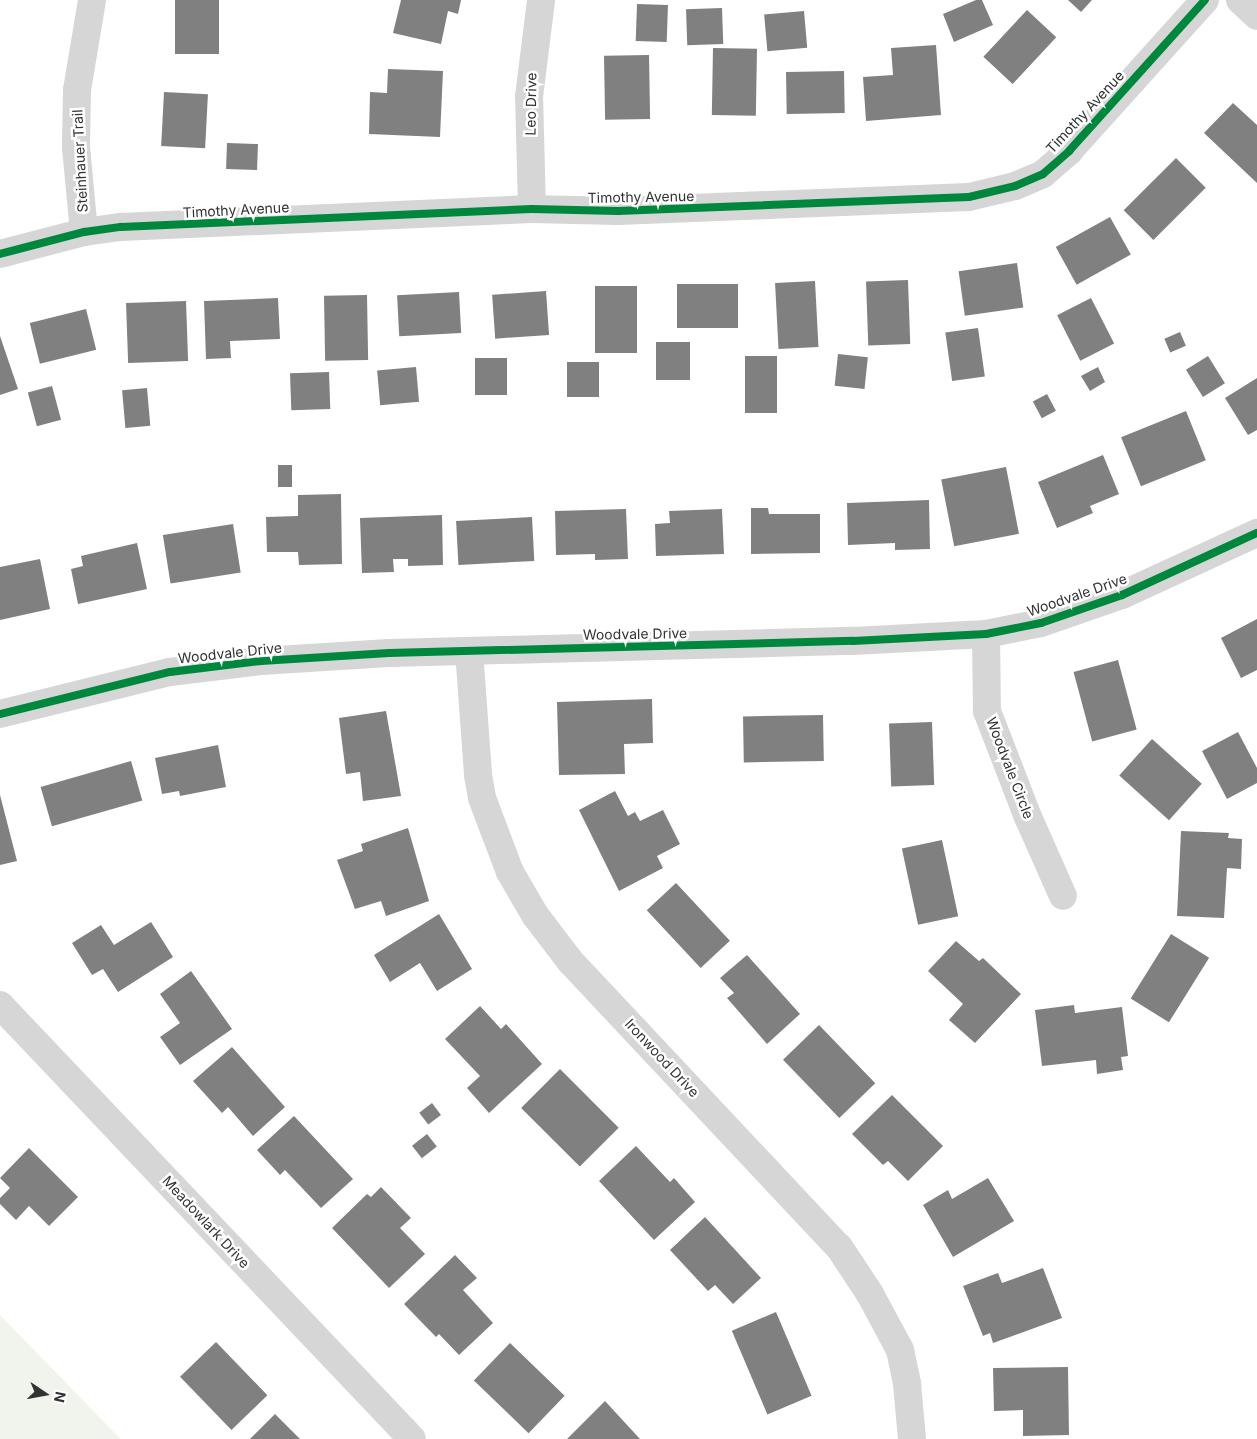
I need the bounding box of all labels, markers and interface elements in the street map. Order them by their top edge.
street label: Timothy Avenue [1042,67,1128,157]
street label: Leo Drive [522,72,540,136]
street label: Steinhauer Trail [69,109,91,213]
street label: Timothy Avenue [588,188,694,206]
street label: Timothy Avenue [182,199,290,221]
street label: Woodvale Drive [1025,570,1129,620]
street label: Woodvale Drive [583,625,687,643]
street label: Woodvale Drive [177,639,283,667]
street label: Woodvale Circle [983,715,1037,821]
street label: Ironwood Drive [622,1015,702,1101]
street label: Meadowlark Drive [159,1172,253,1272]
north arrow [20,1369,70,1419]
text: N [51,1390,70,1404]

